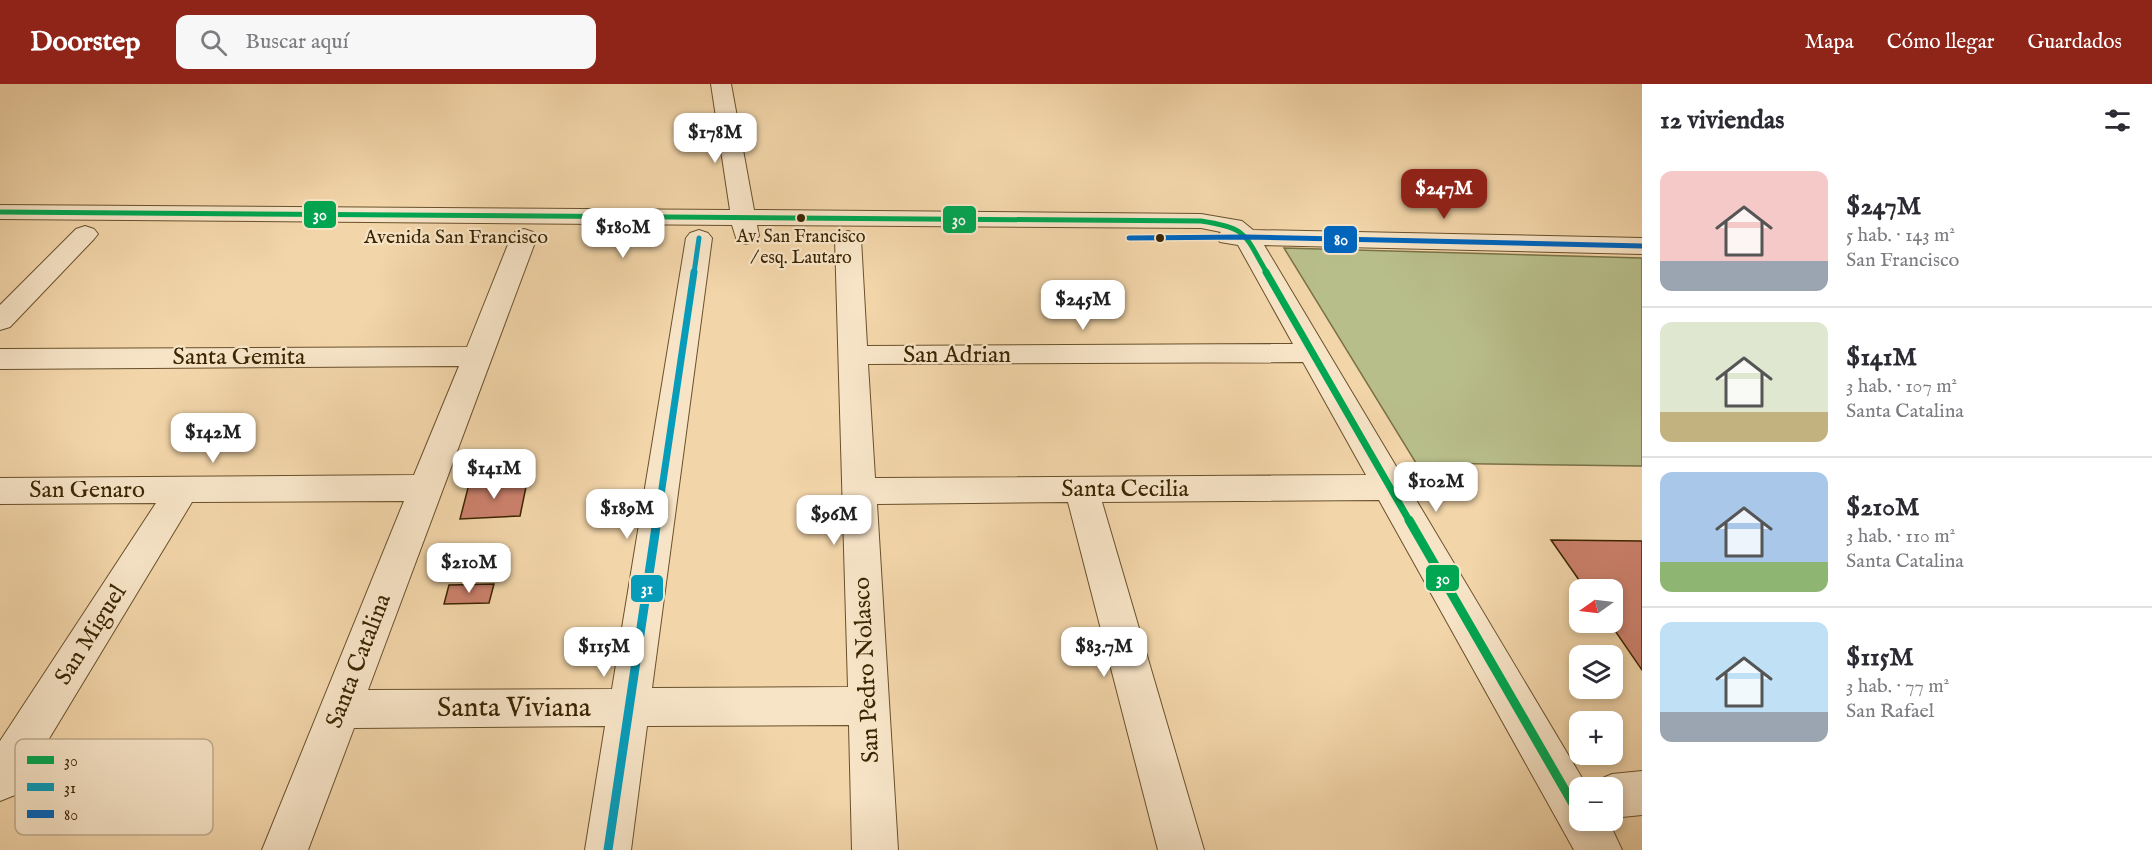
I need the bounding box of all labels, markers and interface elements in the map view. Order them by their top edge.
search box [176,15,596,69]
text: Doorstep [30,25,140,60]
icon: search [197,26,230,59]
text: Buscar aquí [245,28,349,56]
text: Mapa [1805,29,1854,56]
text: Cómo llegar [1887,29,1994,56]
text: Guardados [2027,29,2122,56]
text: 12 viviendas [1660,104,1784,137]
icon: filters [2101,104,2134,137]
pin: $178M [673,113,757,164]
text: $178M [688,120,742,145]
pin: $247M [1402,169,1486,220]
text: $247M [1415,176,1473,201]
text: $247M [1846,190,1921,223]
icon: home [1708,195,1780,267]
line badge: 30 [303,200,337,229]
line badge: 30 [942,205,977,234]
text: 30 [313,206,327,226]
pin: $180M [581,208,665,259]
text: 30 [952,211,966,231]
marker: Av. San Francisco / esq. Lautaro [795,212,807,224]
text: $180M [596,215,651,240]
text: 5 hab. · 143 m² [1846,223,1955,248]
street label: Avenida San Francisco [363,225,548,250]
line badge: 80 [1323,225,1358,254]
place label: Av. San Francisco / esq. Lautaro [735,226,866,270]
text: 80 [1334,231,1348,251]
unlabelled marker [1154,232,1166,244]
text: San Francisco [1846,248,1959,273]
pin: $245M [1041,280,1125,331]
text: $245M [1055,287,1111,312]
street label: San Adrian [903,340,1011,371]
text: $141M [1846,341,1917,374]
street label: Santa Gemita [173,342,306,373]
icon: home [1708,346,1780,418]
text: 3 hab. · 107 m² [1846,374,1957,399]
text: Santa Catalina [1846,399,1964,424]
pin: $142M [171,413,255,464]
text: $142M [185,420,241,445]
pin: $141M [452,449,536,500]
text: $141M [467,456,521,481]
pin: $102M [1394,462,1478,513]
text: $102M [1408,469,1464,494]
street label: Santa Cecilia [1061,474,1189,505]
street label: San Genaro [29,475,145,506]
pin: $189M [585,489,669,540]
text: $210M [1846,491,1919,524]
pin: $96M [798,495,870,546]
text: $189M [600,496,654,521]
icon: home [1708,496,1780,568]
text: $96M [810,502,858,527]
text: 3 hab. · 110 m² [1846,524,1955,549]
pin: $210M [427,543,511,594]
text: Santa Catalina [1846,549,1964,574]
text: $210M [441,550,497,575]
line badge: 30 [1425,564,1460,592]
text: 30 [1436,570,1450,590]
line badge: 31 [630,574,664,603]
street label: San Pedro Nolasco [847,576,887,764]
street label: San Miguel [48,579,134,691]
north arrow [1569,579,1623,633]
map controls [1569,579,1623,831]
text: 31 [641,580,653,600]
street label: Santa Catalina [319,589,399,733]
pin: $115M [562,627,646,678]
pin: $83.7M [1055,627,1153,678]
text: $115M [578,634,630,659]
text: $83.7M [1075,634,1133,659]
text: $115M [1846,641,1914,674]
button: layers [1569,645,1623,699]
icon: home [1708,646,1780,718]
text: 3 hab. · 77 m² [1846,674,1949,699]
street label: Santa Viviana [437,691,592,726]
text: San Rafael [1846,699,1934,724]
button: + [1569,711,1623,765]
legend [15,739,213,835]
text: 30 [64,752,78,772]
button: − [1569,777,1623,831]
text: 31 [64,779,76,799]
text: 80 [64,806,78,826]

